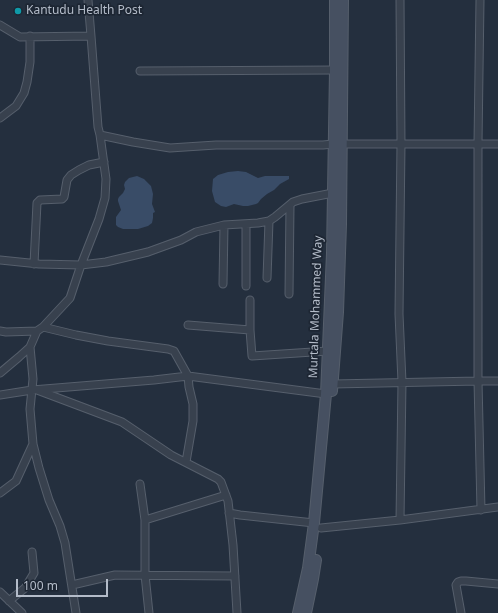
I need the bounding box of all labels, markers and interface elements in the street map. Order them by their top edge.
place label: Kantudu Health Post [26,4,142,18]
marker: Kantudu Health Post [13,6,23,16]
street label: Murtala Mohammed Way [306,235,326,379]
scale bar [18,571,110,597]
text: 100 m [23,577,58,594]

